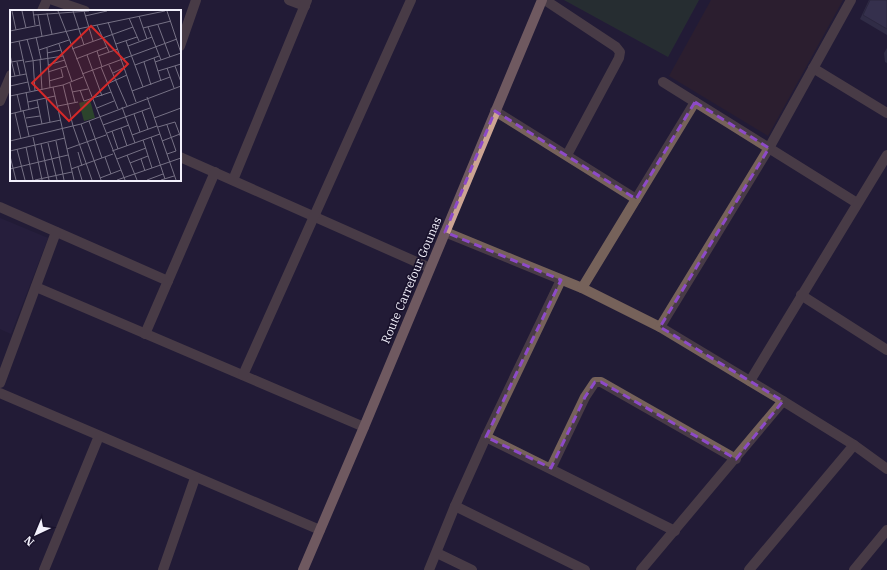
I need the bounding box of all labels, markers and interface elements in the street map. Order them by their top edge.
inset map [10,10,181,181]
street label: Route Carrefour Gounas [378,214,445,346]
north arrow [16,514,56,554]
text: N [21,533,37,549]

